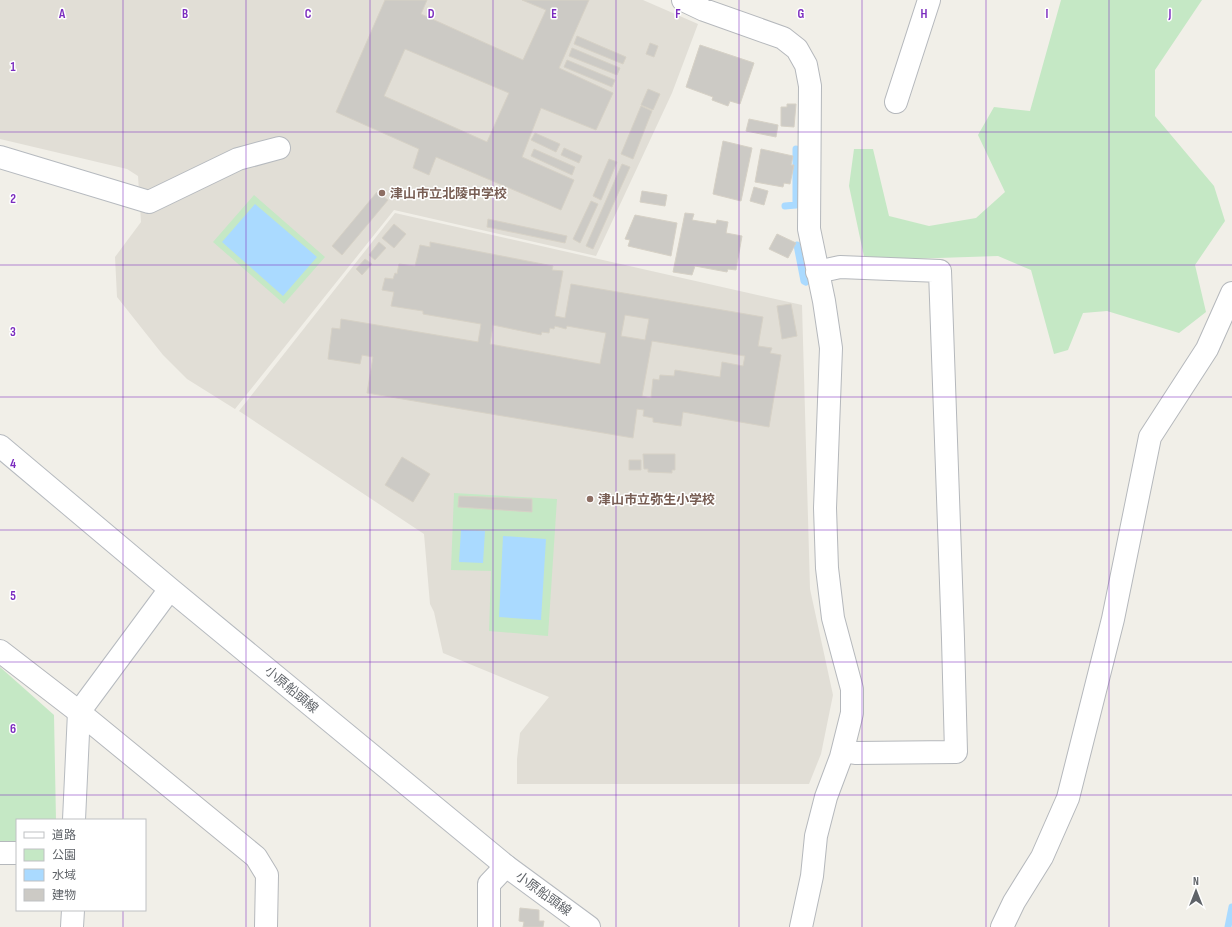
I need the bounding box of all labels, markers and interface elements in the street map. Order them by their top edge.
text: A [58,6,66,22]
text: B [182,6,188,22]
text: C [305,6,312,22]
text: D [428,6,435,22]
text: E [551,6,557,22]
text: F [675,6,681,22]
text: G [798,6,805,22]
text: H [921,6,928,22]
text: I [1046,6,1049,22]
text: J [1168,6,1172,22]
text: 1 [10,59,16,75]
place label: 津山市立北陵中学校 [390,186,507,202]
marker: 津山市立北陵中学校 [377,188,387,198]
text: 2 [10,191,16,207]
text: 3 [10,324,16,340]
text: 4 [10,456,16,472]
place label: 津山市立弥生小学校 [598,492,715,508]
marker: 津山市立弥生小学校 [585,494,595,504]
text: 5 [10,588,16,604]
street label: 小原船頭線 [261,663,321,717]
text: 6 [10,721,16,737]
legend [16,819,146,911]
text: 道路 [52,828,76,843]
text: 公園 [52,848,76,863]
text: 水域 [52,868,76,883]
street label: 小原船頭線 [512,868,574,919]
north arrow [1176,871,1216,911]
text: N [1193,875,1199,888]
text: 建物 [52,888,76,903]

